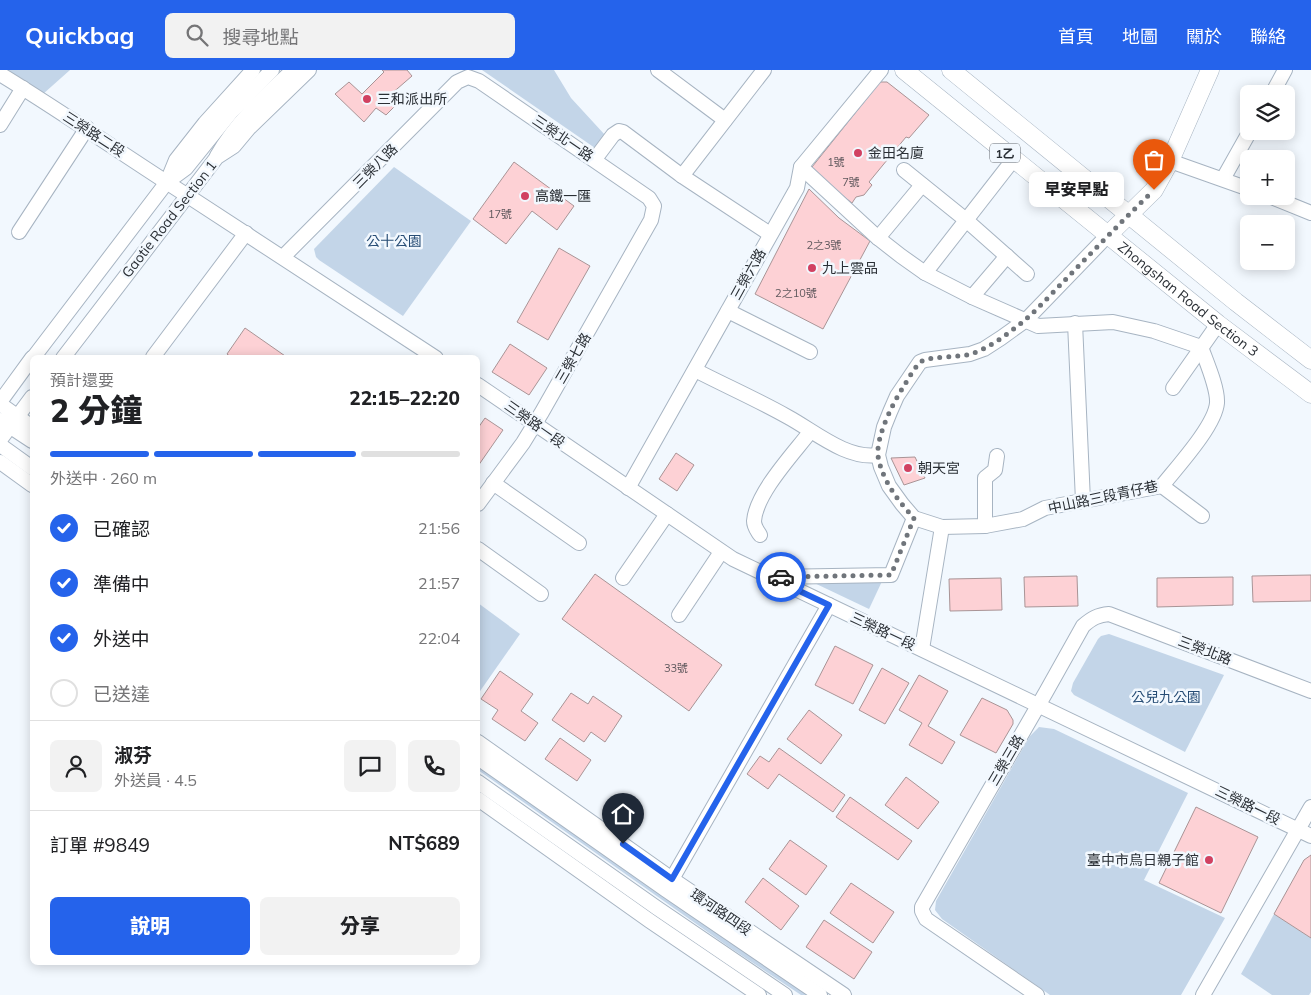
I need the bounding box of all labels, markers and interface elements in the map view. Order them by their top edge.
search box [165,13,515,58]
text: Quickbag [25,20,135,50]
icon: search [183,21,211,49]
text: 搜尋地點 [223,25,299,49]
text: 首頁 [1058,25,1094,48]
text: 地圖 [1122,25,1158,48]
text: 關於 [1186,25,1222,48]
text: 聯絡 [1250,25,1286,48]
map controls [1240,85,1295,270]
button: layers [1240,85,1295,140]
place label: 三和派出所 [377,90,447,108]
marker: 三和派出所 [361,93,373,105]
street label: 三榮路二段 [60,107,128,161]
street label: 三榮北一路 [529,111,597,165]
pin [1133,139,1175,190]
street label: 三榮八路 [349,140,401,192]
place label: 金田名廈 [868,144,924,162]
road number: 1乙 [990,144,1020,162]
icon: bag [1140,146,1168,174]
marker: 金田名廈 [852,147,864,159]
button: + [1240,150,1295,205]
house number: 1號 [827,155,845,169]
street label: Gaotie Road Section 1 [118,157,220,281]
callout: 早安早點 [1029,172,1124,208]
house number: 7號 [842,175,860,189]
text: 早安早點 [1044,179,1109,199]
place label: 高鐵一匯 [535,187,591,205]
marker: 高鐵一匯 [519,190,531,202]
house number: 17號 [488,207,512,221]
button: − [1240,215,1295,270]
park label: 公十公園 [366,232,422,250]
house number: 2之3號 [806,238,842,252]
street label: Zhongshan Road Section 3 [1114,238,1262,360]
street label: 三榮六路 [727,245,769,303]
place label: 九上雲品 [822,259,878,277]
marker: 九上雲品 [806,262,818,274]
house number: 2之10號 [775,286,817,300]
street label: 三榮七路 [551,329,595,387]
text: 預計還要 [50,370,114,390]
text: 22:15–22:20 [349,386,460,410]
text: 2 分鐘 [50,390,142,430]
street label: 三榮路一段 [501,397,569,451]
place label: 朝天宮 [918,459,960,477]
marker: 朝天宮 [902,462,914,474]
text: 外送中 · 260 m [50,468,157,488]
street label: 中山路三段青仔巷 [1046,477,1160,517]
icon: check [50,514,78,542]
text: 已確認 [93,517,150,541]
text: 21:56 [418,518,460,538]
courier [756,552,806,602]
icon: car [767,563,795,591]
icon: check [50,569,78,597]
text: 準備中 [93,572,150,596]
text: 21:57 [418,573,460,593]
street label: 三榮路一段 [847,608,919,654]
icon: check [50,624,78,652]
text: 外送中 [93,627,150,651]
text: 22:04 [418,628,460,648]
street label: 三榮北路 [1176,632,1234,668]
house number: 33號 [664,661,688,675]
text: 已送達 [93,682,150,706]
park label: 公兒九公園 [1131,688,1201,706]
street label: 三榮三路 [984,731,1028,789]
button: person [50,740,102,792]
button: chat [344,740,396,792]
button: phone [408,740,460,792]
text: 淑芬 [114,743,152,767]
text: 外送員 · 4.5 [114,770,197,790]
street label: 三榮路一段 [1213,782,1283,828]
pin [602,793,644,844]
icon: home [609,800,637,828]
text: NT$689 [388,831,460,855]
text: 訂單 #9849 [50,833,150,857]
place label: 臺中市烏日親子館 [1087,851,1199,869]
marker: 臺中市烏日親子館 [1203,854,1215,866]
street label: 環河路四段 [687,885,755,939]
button: 說明 [50,897,250,955]
button: 分享 [260,897,460,955]

